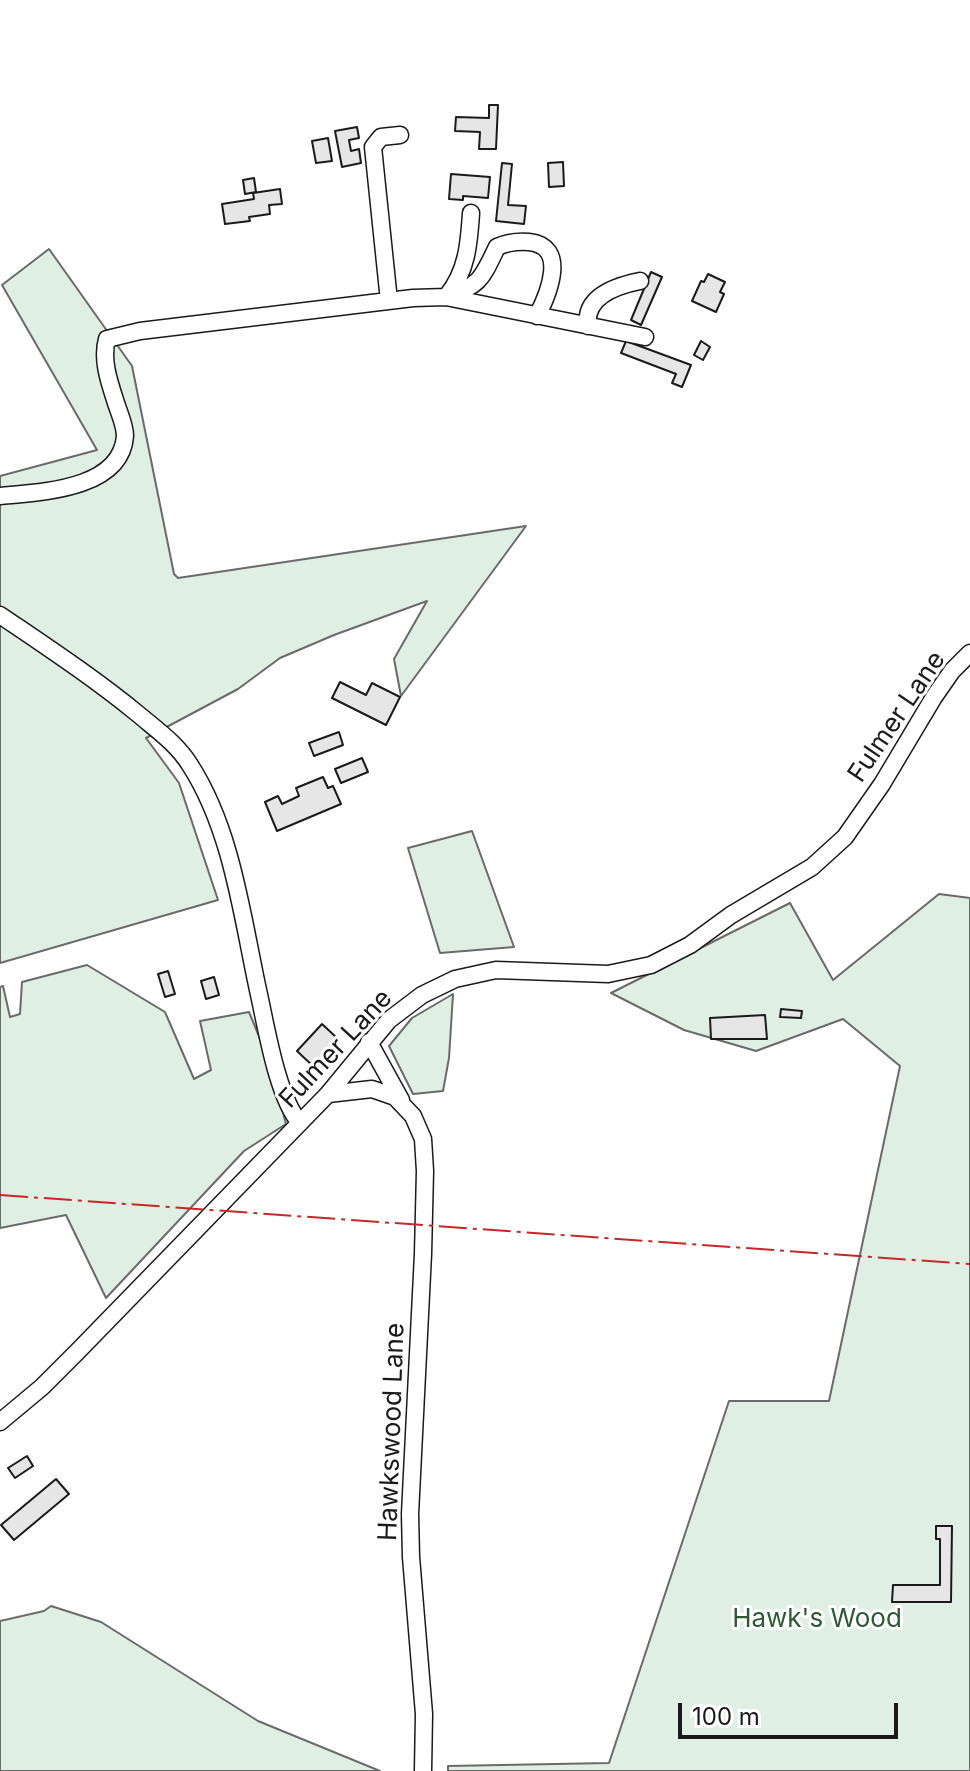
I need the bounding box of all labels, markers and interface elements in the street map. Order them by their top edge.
street label: Fulmer Lane [842,646,952,788]
street label: Fulmer Lane [273,983,399,1115]
street label: Hawkswood Lane [373,1322,411,1542]
park label: Hawk's Wood [732,1603,902,1635]
scale bar [682,1687,902,1737]
text: 100 m [692,1702,760,1731]

